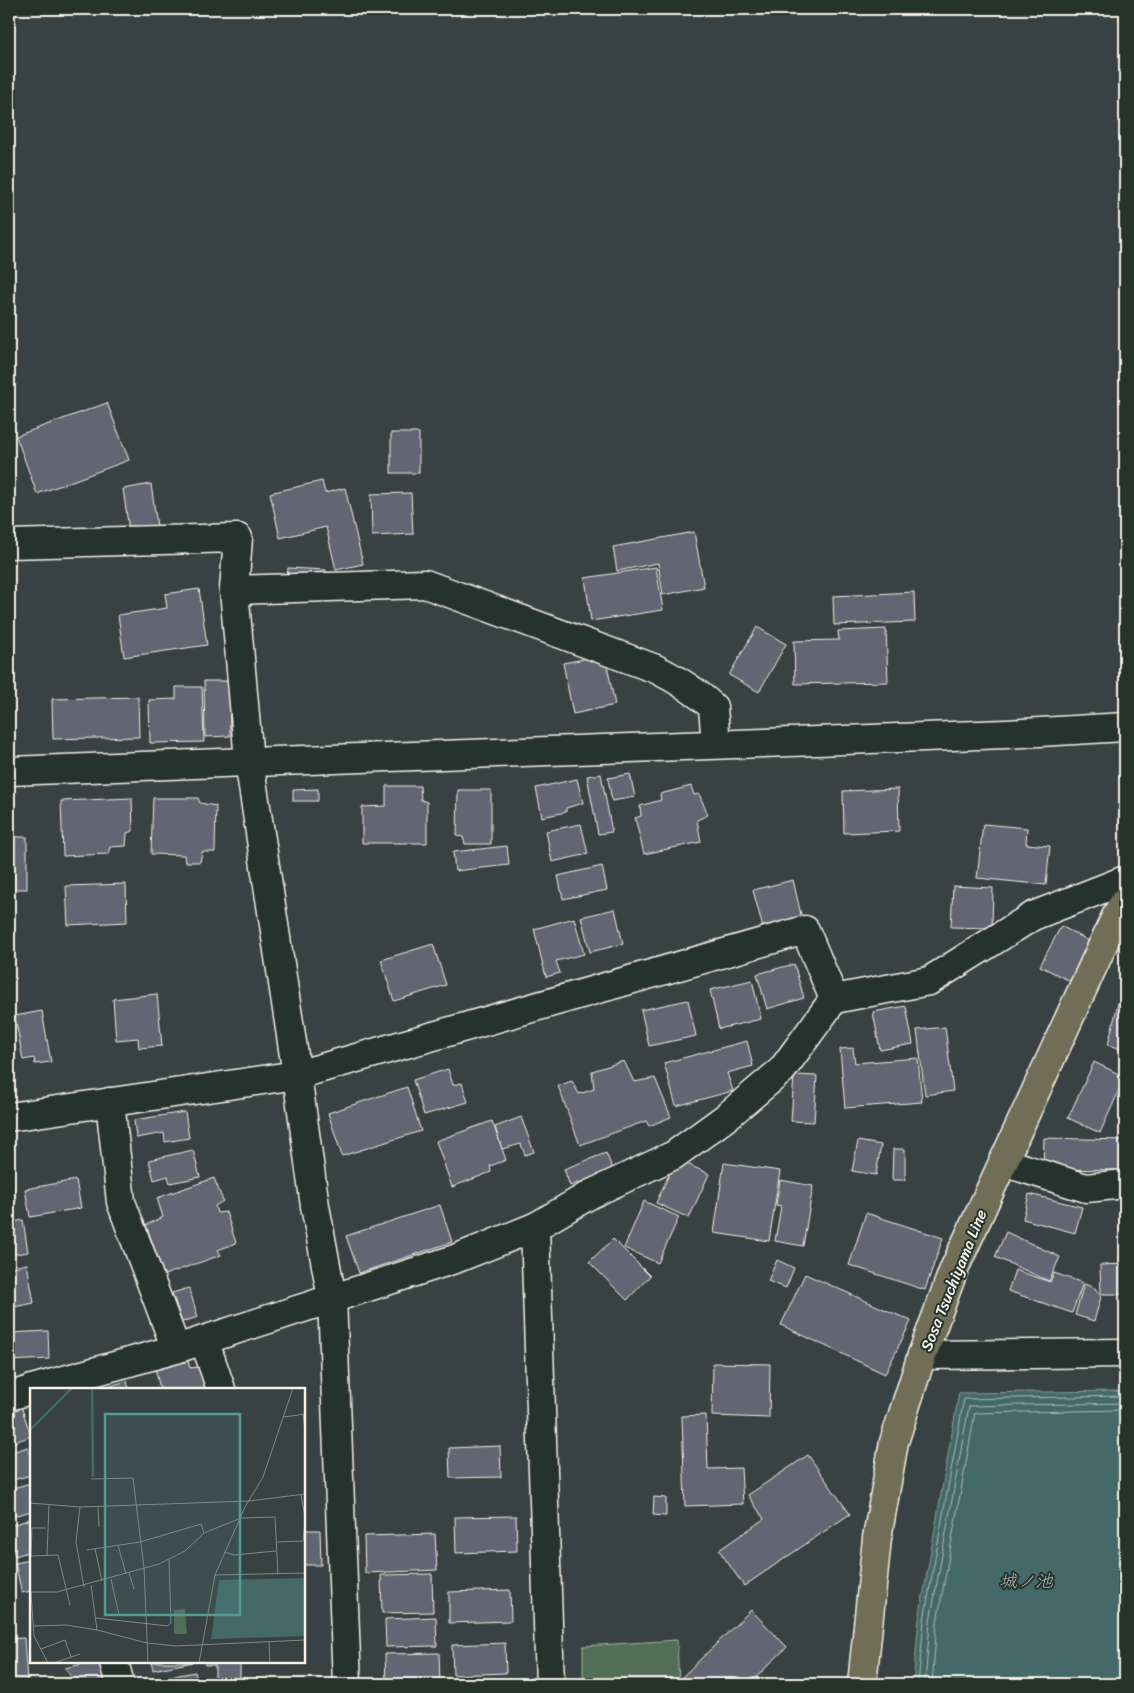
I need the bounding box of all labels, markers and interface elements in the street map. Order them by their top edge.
street label: Sosa Tsuchiyama Line [912,1205,995,1356]
inset map [30,1388,305,1663]
water label: 城ノ池 [999,1565,1054,1597]

